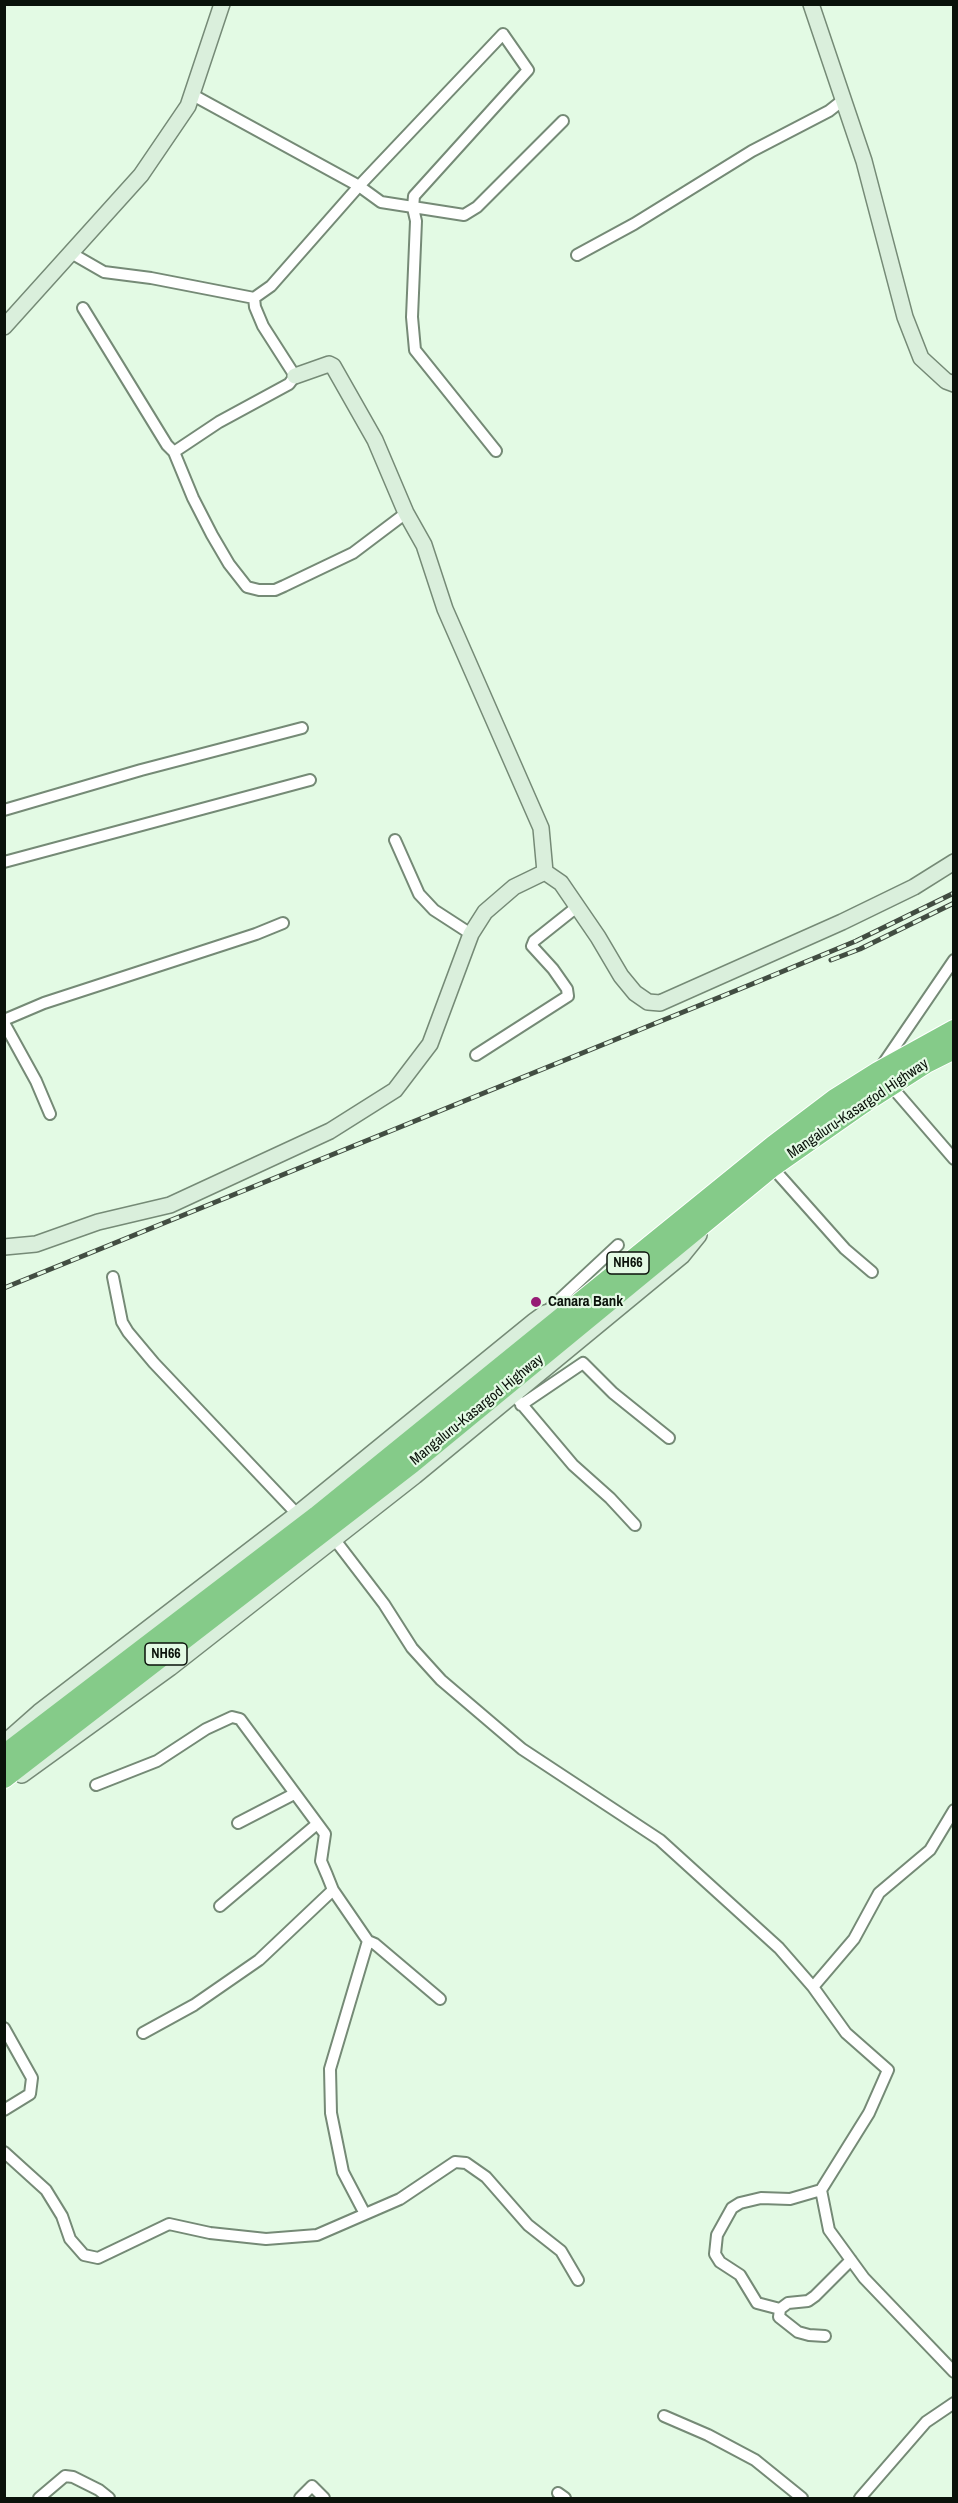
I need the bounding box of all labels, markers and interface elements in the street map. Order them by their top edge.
street label: Mangaluru-Kasargod Highway [784,1055,932,1163]
road number: NH66 [607,1252,649,1274]
place label: Canara Bank [548,1293,623,1311]
marker: Canara Bank [529,1295,543,1309]
street label: Mangaluru-Kasargod Highway [407,1351,547,1469]
road number: NH66 [145,1643,187,1665]

